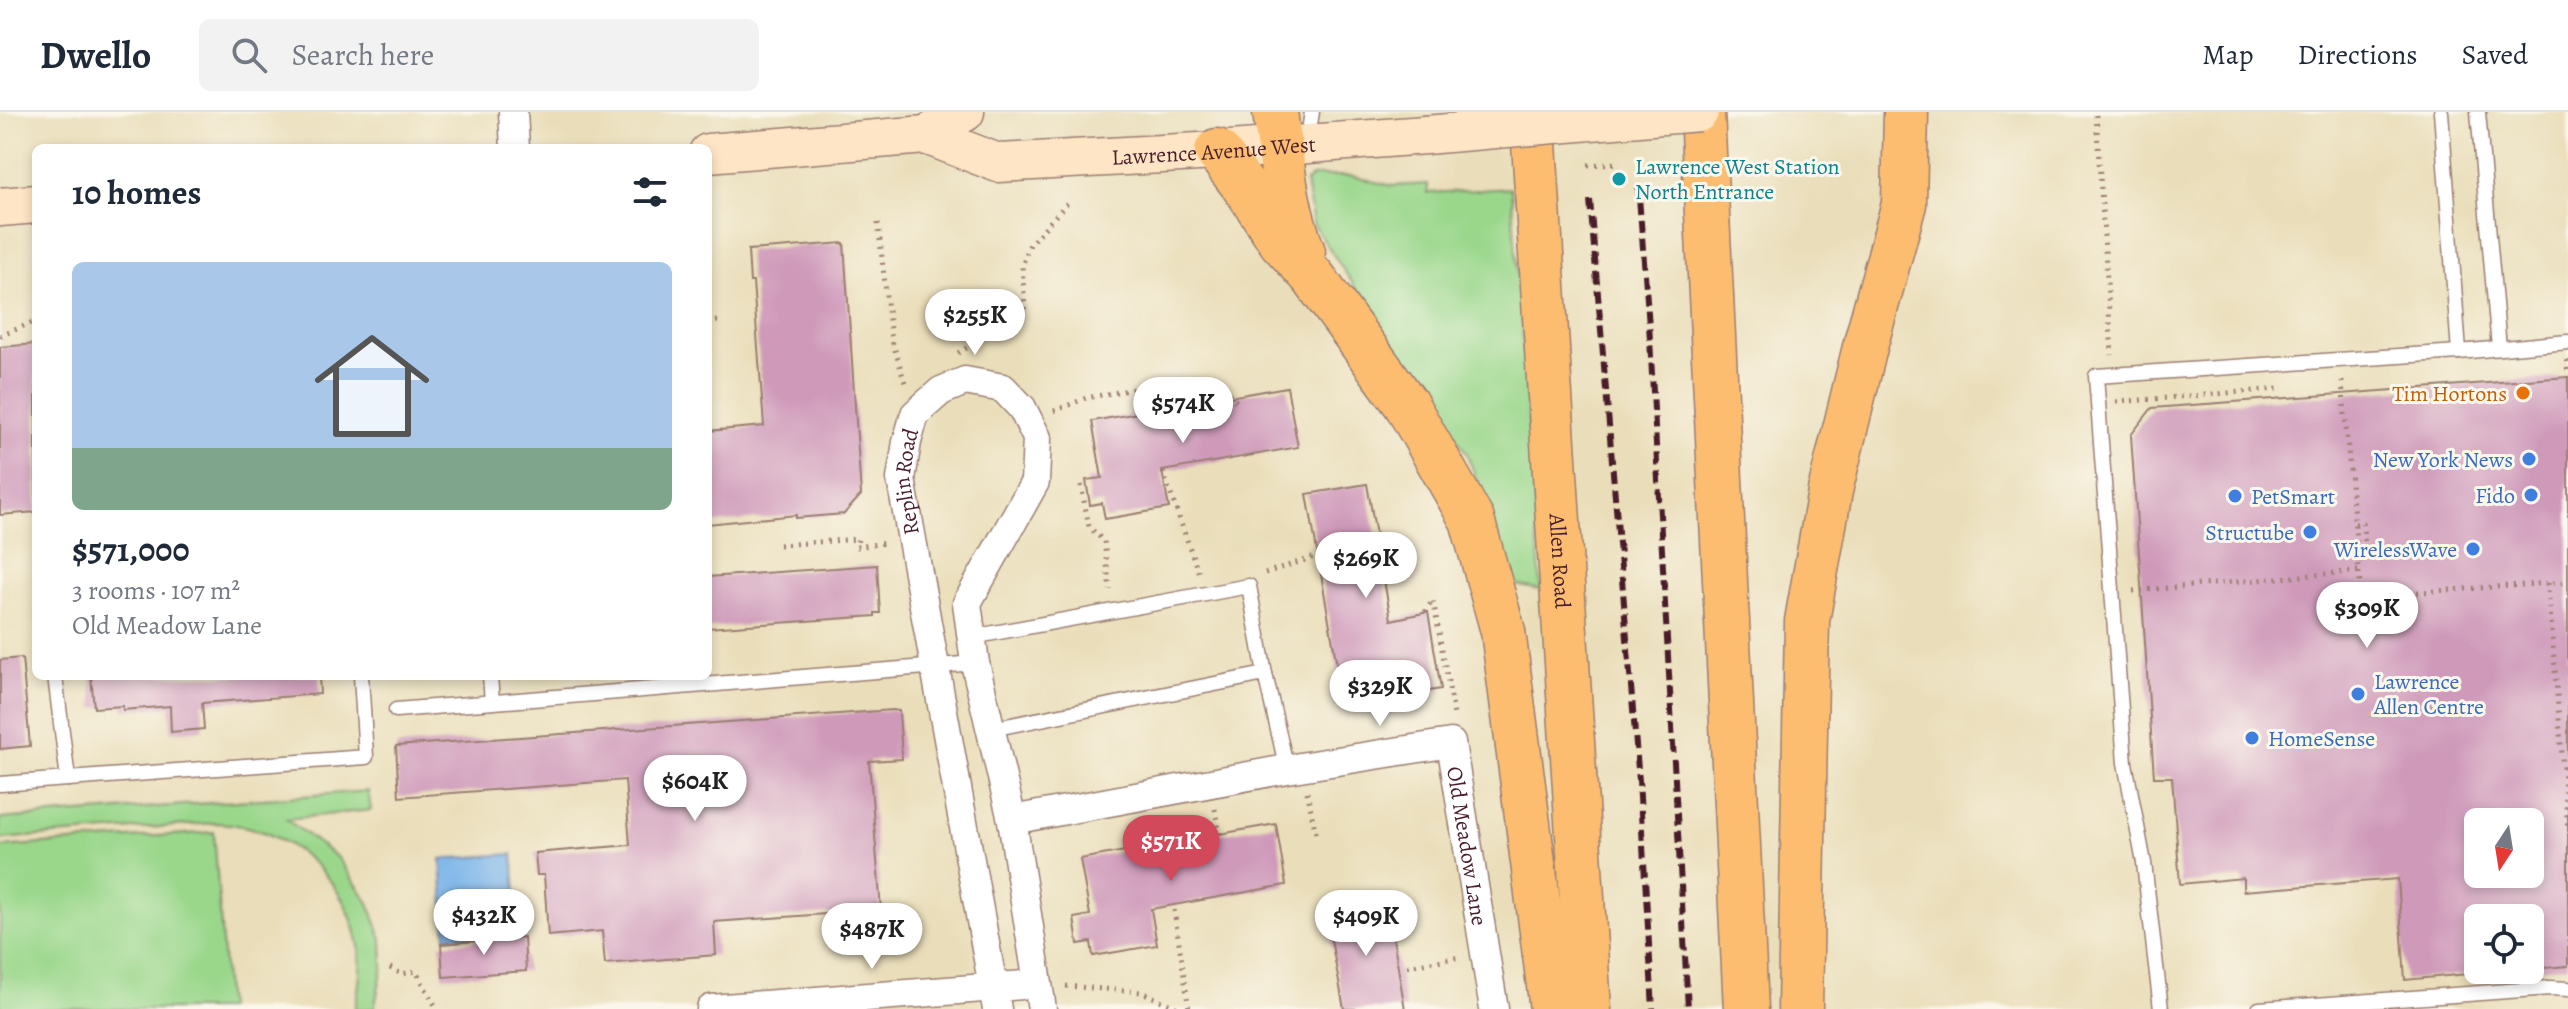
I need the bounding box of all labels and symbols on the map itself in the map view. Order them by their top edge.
street label: Lawrence Avenue West [1111,129,1317,173]
place label: Lawrence West Station North Entrance [1635,152,1840,207]
marker: Lawrence West Station North Entrance [1610,170,1628,188]
pin: $255K [919,289,1031,357]
pin: $574K [1127,377,1239,445]
place label: Tim Hortons [2392,379,2507,409]
marker: Tim Hortons [2514,384,2532,402]
street label: Replin Road [887,425,927,537]
place label: New York News [2373,445,2513,475]
marker: New York News [2520,450,2538,468]
place label: Fido [2475,481,2515,511]
place label: PetSmart [2251,482,2335,512]
marker: Fido [2522,486,2540,504]
marker: PetSmart [2226,487,2244,505]
street label: Allen Road [1541,512,1578,610]
place label: Structube [2205,518,2294,548]
marker: Structube [2301,523,2319,541]
pin: $269K [1310,532,1422,600]
place label: WirelessWave [2333,535,2457,565]
marker: WirelessWave [2464,540,2482,558]
pin: $309K [2311,582,2423,650]
pin: $329K [1324,660,1436,728]
place label: Lawrence Allen Centre [2373,667,2484,722]
marker: Lawrence Allen Centre [2349,685,2367,703]
place label: HomeSense [2268,724,2375,754]
marker: HomeSense [2243,729,2261,747]
pin: $604K [639,755,751,823]
street label: Old Meadow Lane [1439,764,1494,928]
north arrow [2464,808,2544,888]
pin: $571K [1115,815,1227,883]
pin: $432K [428,889,540,957]
pin: $409K [1310,890,1422,958]
pin: $487K [816,903,928,971]

